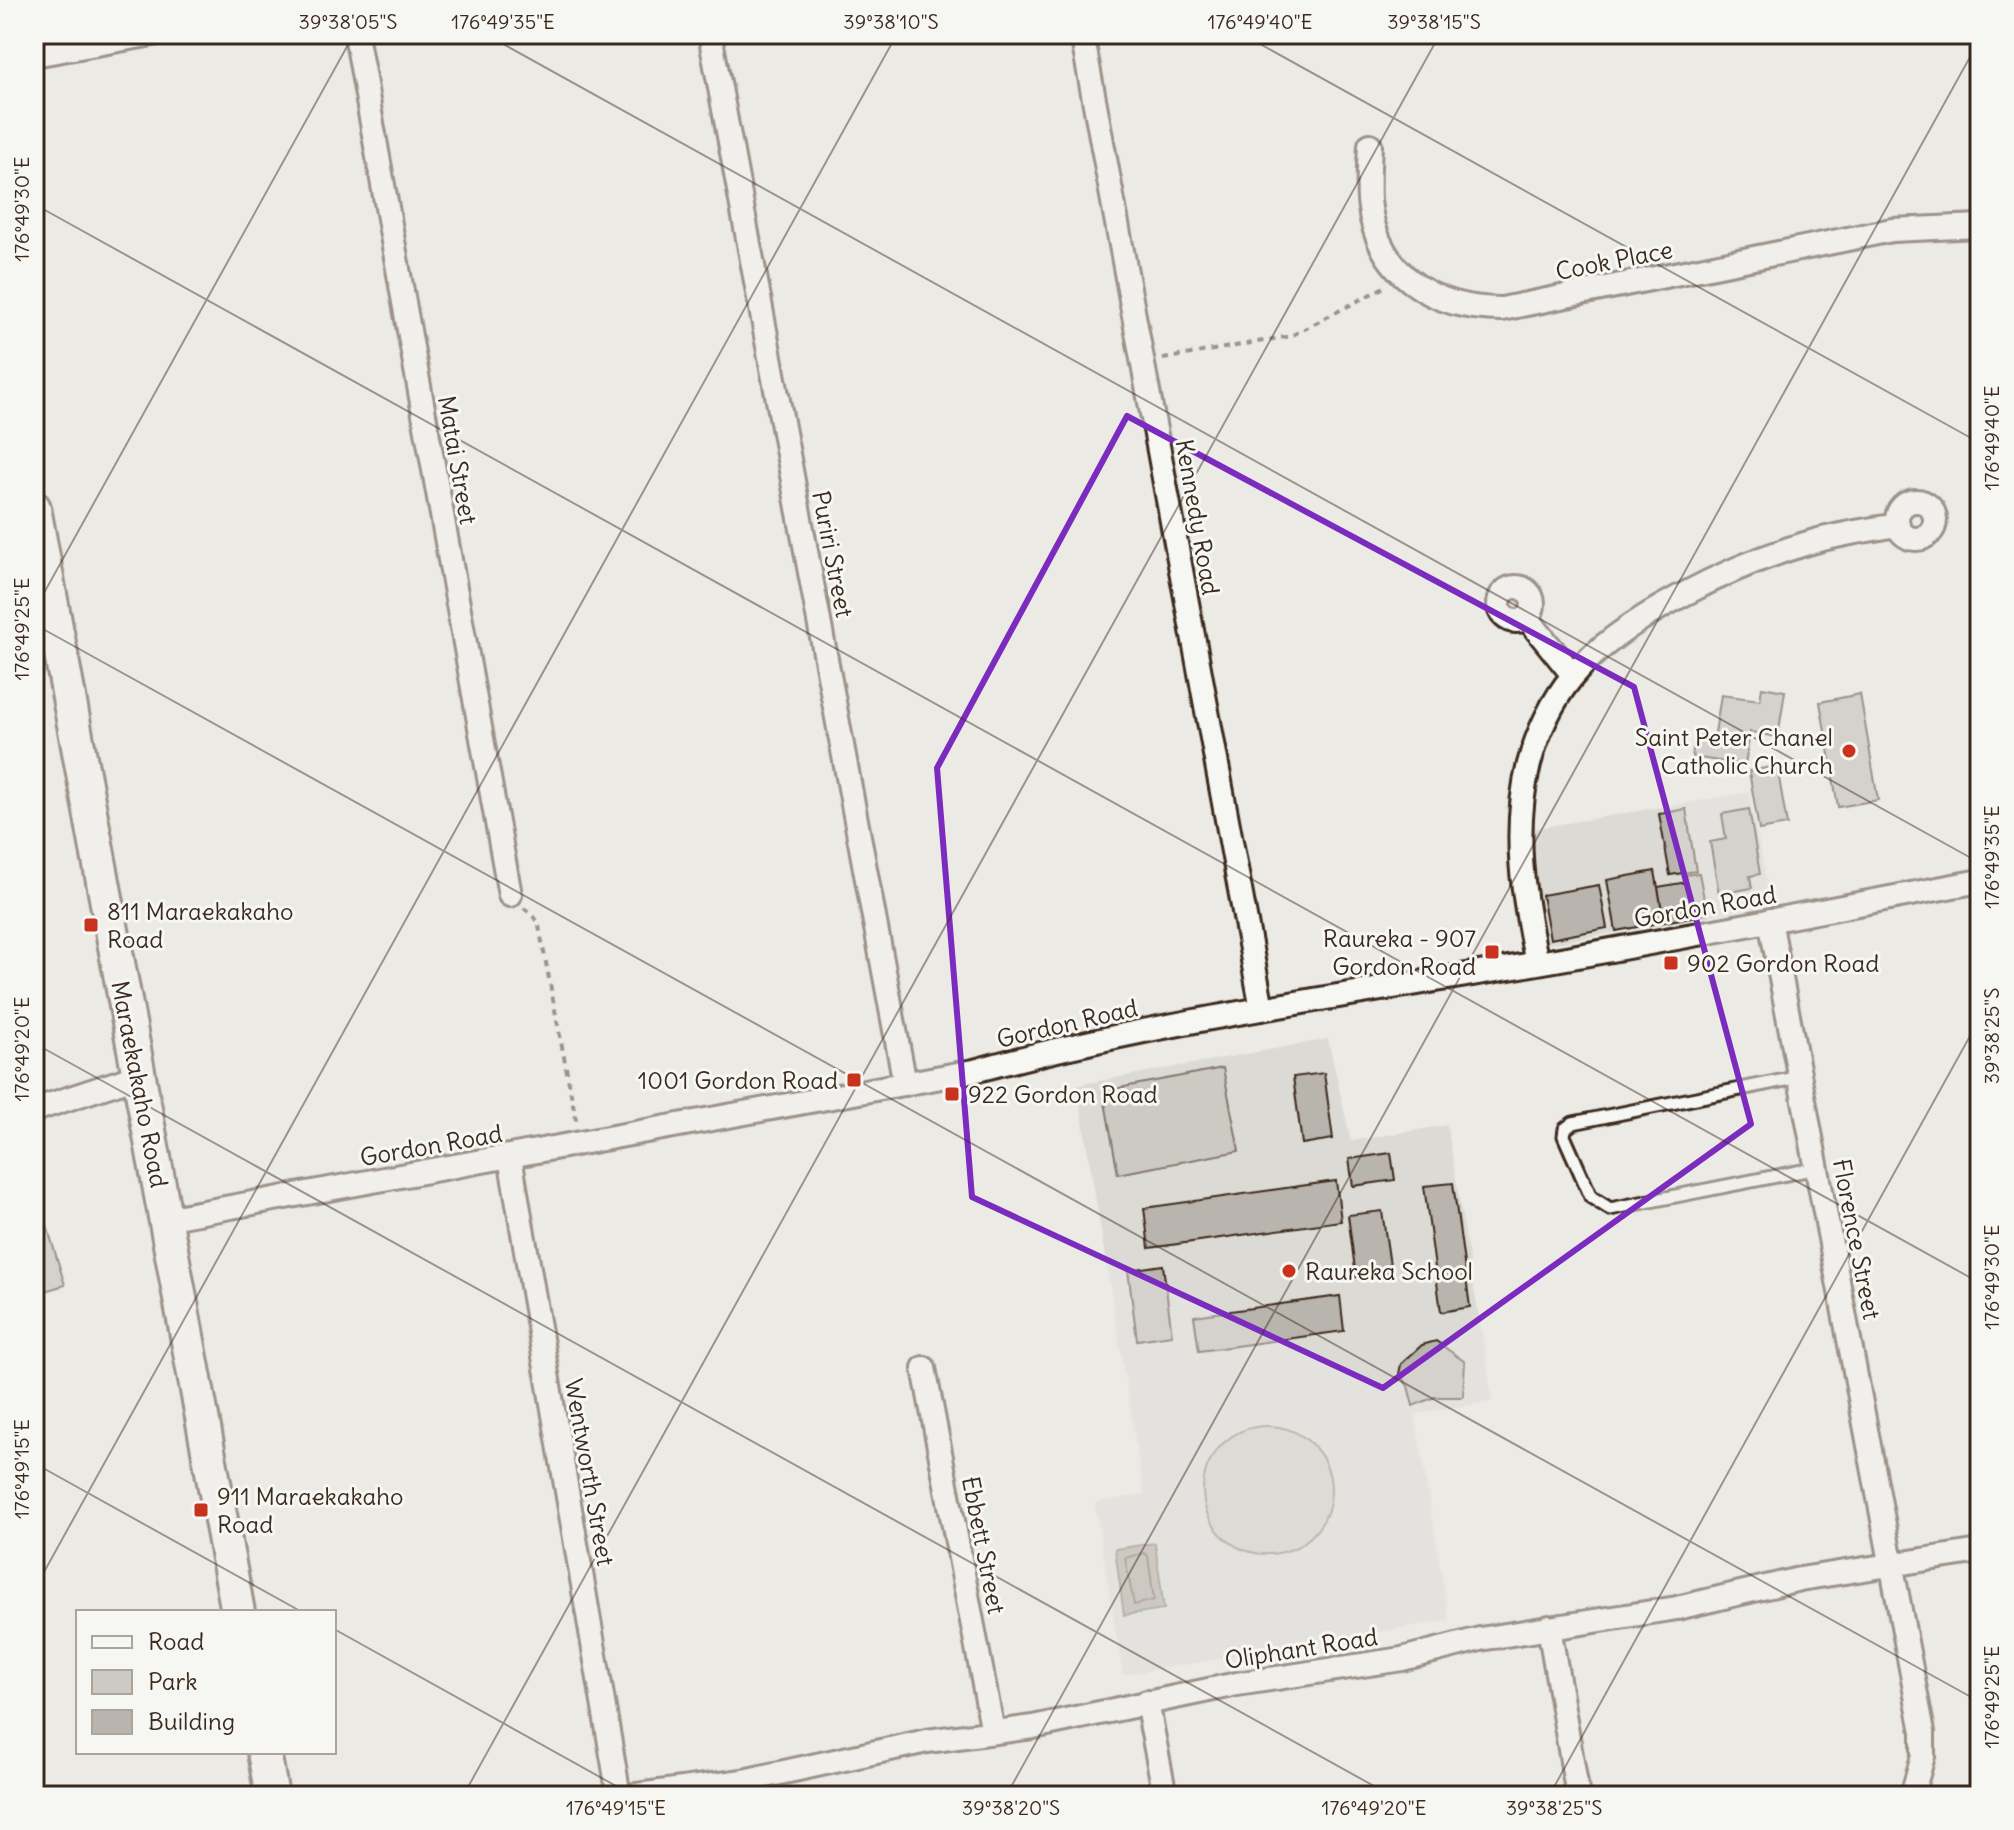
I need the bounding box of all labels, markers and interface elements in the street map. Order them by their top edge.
text: 39°38'05"S [299,9,397,34]
text: 176°49'35"E [451,9,555,34]
text: 39°38'10"S [843,9,939,34]
text: 176°49'40"E [1208,9,1312,34]
text: 39°38'15"S [1387,9,1481,34]
text: 176°49'30"E [9,156,34,262]
street label: Cook Place [1553,234,1675,286]
text: 176°49'40"E [1979,386,2004,490]
street label: Matai Street [432,393,484,527]
street label: Kennedy Road [1170,437,1226,597]
street label: Puriri Street [806,488,860,620]
text: 176°49'25"E [9,577,34,681]
place label: Saint Peter Chanel Catholic Church [1635,722,1833,780]
marker: Saint Peter Chanel Catholic Church [1840,742,1858,760]
text: 176°49'35"E [1979,805,2004,909]
street label: Gordon Road [1632,879,1778,933]
place label: 811 Maraekakaho Road [107,896,294,954]
marker: 811 Maraekakaho Road [82,916,100,934]
place label: Raureka - 907 Gordon Road [1323,923,1476,981]
marker: Raureka - 907 Gordon Road [1483,943,1501,961]
place label: 902 Gordon Road [1687,948,1879,978]
marker: 902 Gordon Road [1662,954,1680,972]
street label: Maraekakaho Road [105,978,175,1190]
text: 39°38'25"S [1979,988,2004,1084]
street label: Gordon Road [994,992,1140,1054]
text: 176°49'20"E [9,997,34,1101]
place label: 1001 Gordon Road [638,1065,838,1095]
marker: 1001 Gordon Road [845,1071,863,1089]
place label: 922 Gordon Road [968,1079,1158,1109]
marker: 922 Gordon Road [943,1085,961,1103]
street label: Gordon Road [358,1118,504,1172]
street label: Florence Street [1827,1156,1887,1322]
text: 176°49'30"E [1979,1224,2004,1330]
place label: Raureka School [1305,1256,1473,1286]
marker: Raureka School [1280,1262,1298,1280]
street label: Wentworth Street [559,1376,621,1568]
text: 176°49'15"E [9,1419,34,1519]
street label: Ebbett Street [956,1474,1012,1616]
place label: 911 Maraekakaho Road [217,1481,404,1539]
marker: 911 Maraekakaho Road [192,1501,210,1519]
legend [76,1610,336,1754]
street label: Oliphant Road [1222,1621,1380,1675]
text: Road [148,1626,204,1656]
text: 176°49'25"E [1979,1645,2004,1749]
text: Park [148,1666,198,1696]
text: Building [148,1706,235,1736]
text: 176°49'15"E [566,1795,666,1820]
text: 39°38'20"S [962,1795,1060,1820]
text: 176°49'20"E [1322,1795,1426,1820]
text: 39°38'25"S [1506,1795,1602,1820]

